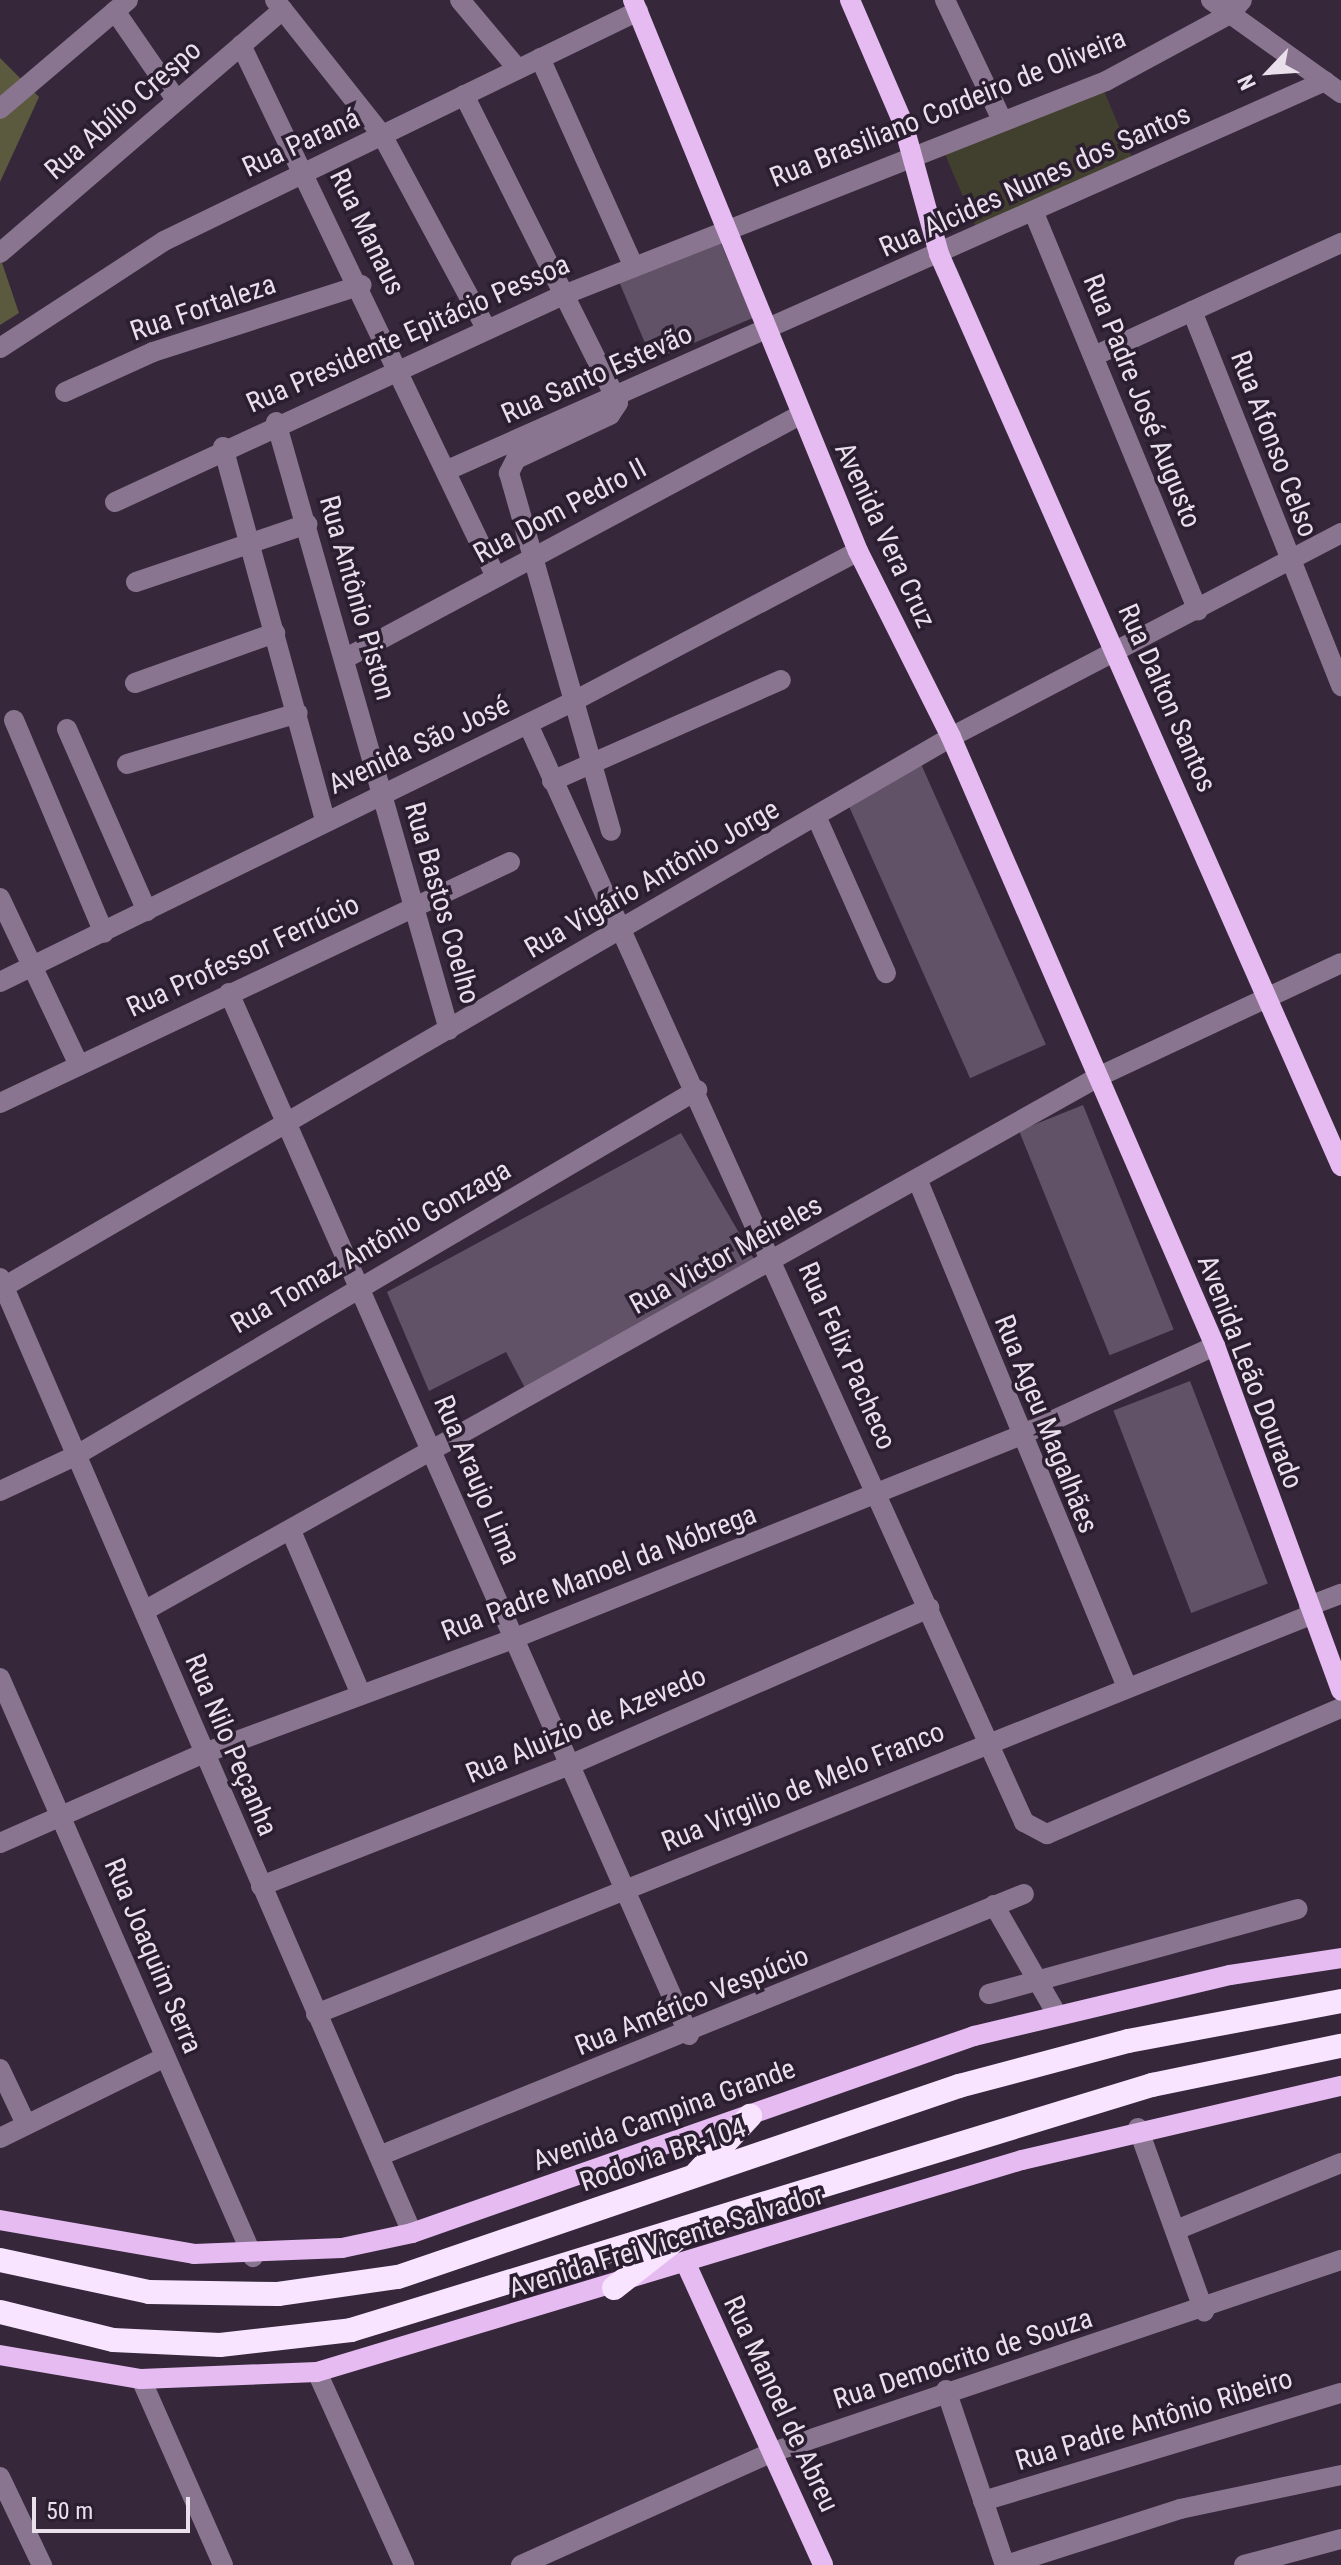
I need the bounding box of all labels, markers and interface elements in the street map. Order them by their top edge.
street label: Rua Brasiliano Cordeiro de Oliveira [765,21,1131,195]
north arrow [1229,32,1309,112]
street label: Rua Abílio Crespo [38,33,208,187]
text: N [1233,71,1261,94]
street label: Rua Alcides Nunes dos Santos [874,97,1196,265]
street label: Rua Paraná [237,101,365,185]
street label: Rua Manaus [322,163,412,301]
street label: Rua Presidente Epitácio Pessoa [241,247,575,421]
street label: Rua Fortaleza [126,267,280,349]
street label: Rua Padre José Augusto [1076,269,1208,533]
street label: Rua Santo Estevão [496,317,698,431]
street label: Rua Afonso Celso [1223,346,1325,542]
street label: Avenida Vera Cruz [827,437,943,633]
street label: Rua Dom Pedro II [468,451,652,571]
street label: Rua Antônio Piston [312,492,402,704]
street label: Rua Dalton Santos [1110,599,1224,797]
street label: Avenida São José [323,688,515,802]
street label: Rua Vigário Antônio Jorge [519,792,785,966]
street label: Rua Bastos Coelho [397,798,487,1008]
street label: Rua Professor Ferrúcio [121,887,365,1025]
street label: Rua Tomaz Antônio Gonzaga [225,1153,517,1341]
street label: Rua Victor Meireles [624,1188,828,1322]
street label: Avenida Leão Dourado [1190,1251,1310,1493]
street label: Rua Felix Pacheco [791,1257,903,1455]
street label: Rua Ageu Magalhães [987,1310,1105,1538]
street label: Rua Araujo Lima [426,1390,528,1570]
street label: Rua Padre Manoel da Nóbrega [437,1497,761,1649]
street label: Rua Nilo Peçanha [178,1649,284,1841]
street label: Rua Aluizio de Azevedo [461,1659,711,1791]
street label: Rua Virgilio de Melo Franco [657,1715,949,1859]
street label: Rua Joaquim Serra [97,1854,209,2058]
street label: Rua Américo Vespúcio [570,1939,814,2063]
street label: Avenida Campina Grande [528,2052,800,2178]
street label: Rodovia BR-104 [576,2111,750,2199]
street label: Avenida Frei Vicente Salvador [505,2178,827,2306]
street label: Rua Manoel de Abreu [716,2291,846,2517]
street label: Rua Democrito de Souza [829,2301,1097,2417]
street label: Rua Padre Antônio Ribeiro [1011,2362,1297,2478]
scale bar [36,2481,194,2531]
text: 50 m [46,2497,93,2525]

